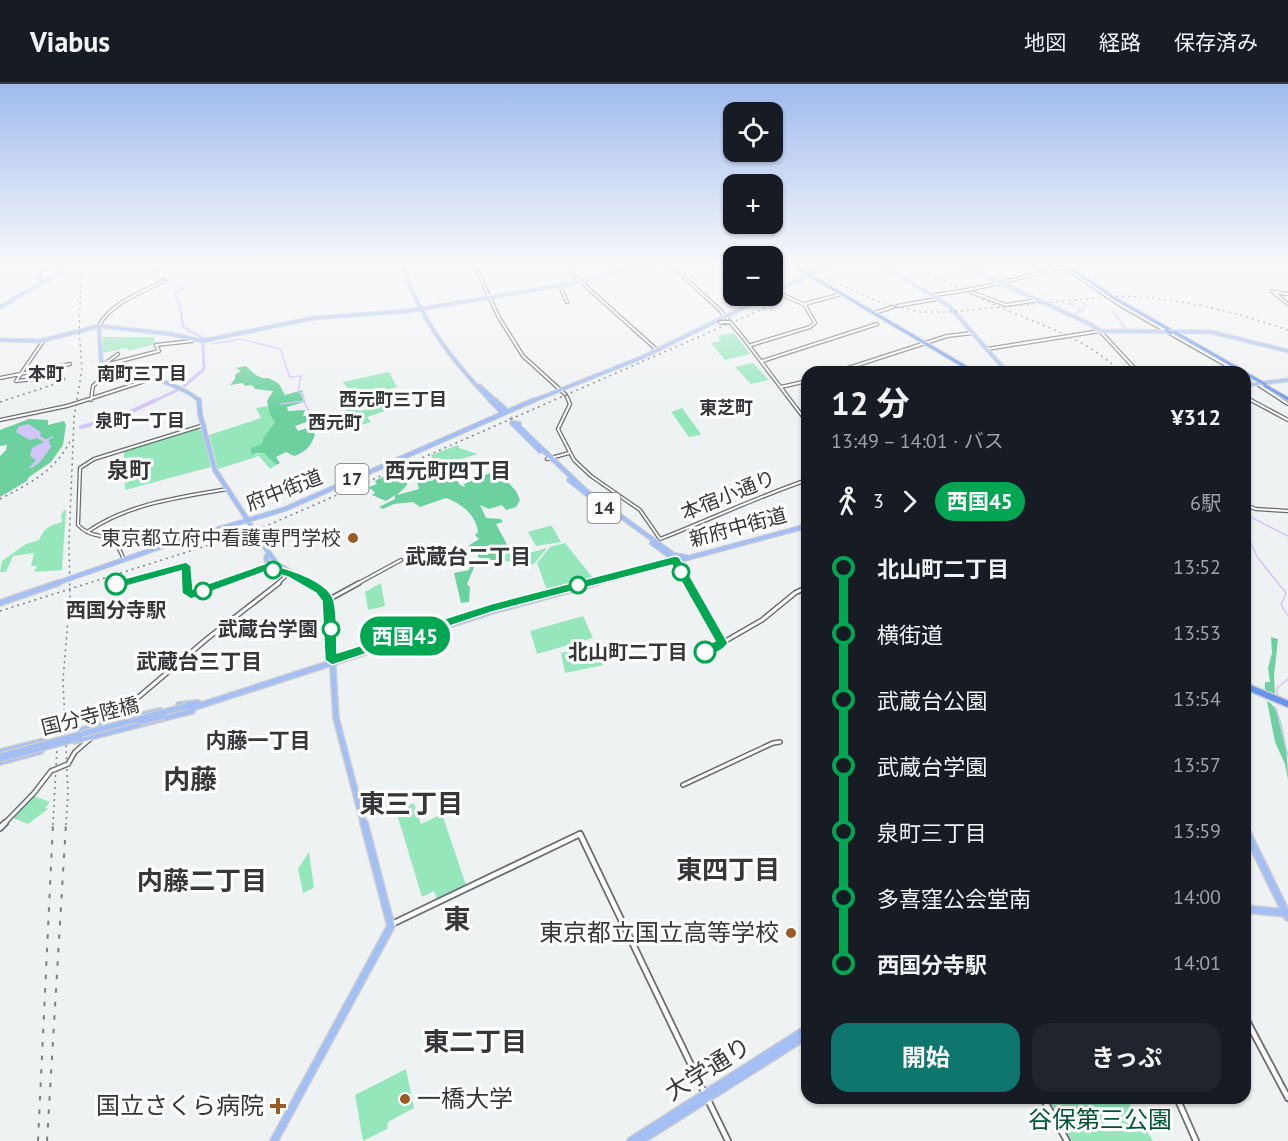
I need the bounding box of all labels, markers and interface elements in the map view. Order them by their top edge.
text: Viabus [30,23,110,60]
text: 地図 [1024,29,1066,56]
text: 経路 [1099,29,1141,56]
text: 保存済み [1174,29,1258,56]
map controls [723,102,783,306]
button: locate [723,102,783,162]
button: + [723,174,783,234]
button: − [723,246,783,306]
district label: 本町 [28,362,64,385]
district label: 南町三丁目 [97,362,187,385]
text: 12 分 [831,381,910,424]
district label: 西元町三丁目 [339,388,447,411]
district label: 東芝町 [699,396,753,419]
text: ¥312 [1171,403,1221,431]
district label: 泉町一丁目 [95,409,185,432]
district label: 西元町 [308,411,362,434]
text: 13:49 – 14:01 · バス [831,428,1004,454]
district label: 泉町 [107,456,151,484]
district label: 西元町四丁目 [385,457,511,484]
street label: 府中街道 [242,464,326,516]
road number: 17 [336,464,368,494]
street label: 本宿小通り [677,464,779,526]
icon: walk [831,485,864,518]
icon: forward [893,485,926,518]
text: 3 [873,488,884,514]
text: 西国45 [947,488,1013,515]
text: 6駅 [1190,490,1221,516]
road number: 14 [588,493,620,523]
street label: 新府中街道 [686,502,790,552]
place label: 東京都立府中看護専門学校 [101,525,341,551]
marker: 東京都立府中看護専門学校 [346,531,360,545]
district label: 武蔵台二丁目 [405,543,531,570]
text: 13:52 [1173,554,1221,580]
text: 北山町二丁目 [877,555,1009,583]
unlabelled marker [264,561,282,579]
unlabelled marker [672,563,690,581]
marker: 西国分寺駅 [105,573,127,595]
unlabelled marker [569,576,587,594]
unlabelled marker [194,582,212,600]
place label: 西国分寺駅 [66,597,166,623]
place label: 武蔵台学園 [218,616,318,642]
line badge: 西国45 [363,616,447,656]
marker: 武蔵台学園 [322,620,340,638]
text: 13:53 [1173,620,1221,646]
text: 横街道 [877,621,943,649]
text: 西国45 [372,623,438,650]
place label: 北山町二丁目 [568,639,688,665]
marker: 北山町二丁目 [694,641,716,663]
district label: 武蔵台三丁目 [136,648,262,675]
text: 13:54 [1173,686,1221,712]
text: 武蔵台公園 [877,687,987,715]
street label: 国分寺陸橋 [38,691,142,741]
district label: 内藤一丁目 [206,727,311,754]
text: 13:57 [1173,752,1221,778]
text: 武蔵台学園 [877,753,987,781]
district label: 内藤 [163,762,217,796]
district label: 東三丁目 [359,787,463,820]
text: 13:59 [1173,818,1221,844]
text: 泉町三丁目 [877,819,987,847]
district label: 東四丁目 [676,853,780,886]
district label: 内藤二丁目 [137,864,267,897]
text: 14:00 [1173,884,1221,910]
text: 多喜窪公会堂南 [877,885,1031,913]
district label: 東 [444,902,471,936]
place label: 東京都立国立高等学校 [539,917,779,948]
marker: 東京都立国立高等学校 [784,926,798,940]
text: 14:01 [1173,950,1221,976]
text: 西国分寺駅 [877,951,987,979]
button: 開始 [831,1023,1020,1092]
button: きっぷ [1032,1023,1221,1092]
district label: 東二丁目 [423,1025,527,1058]
street label: 大学通り [659,1030,757,1107]
place label: 一橋大学 [417,1083,513,1114]
place label: 国立さくら病院 [96,1090,264,1121]
marker: 一橋大学 [398,1092,412,1106]
marker: 国立さくら病院 [269,1097,287,1115]
park label: 谷保第三公園 [1028,1104,1172,1135]

